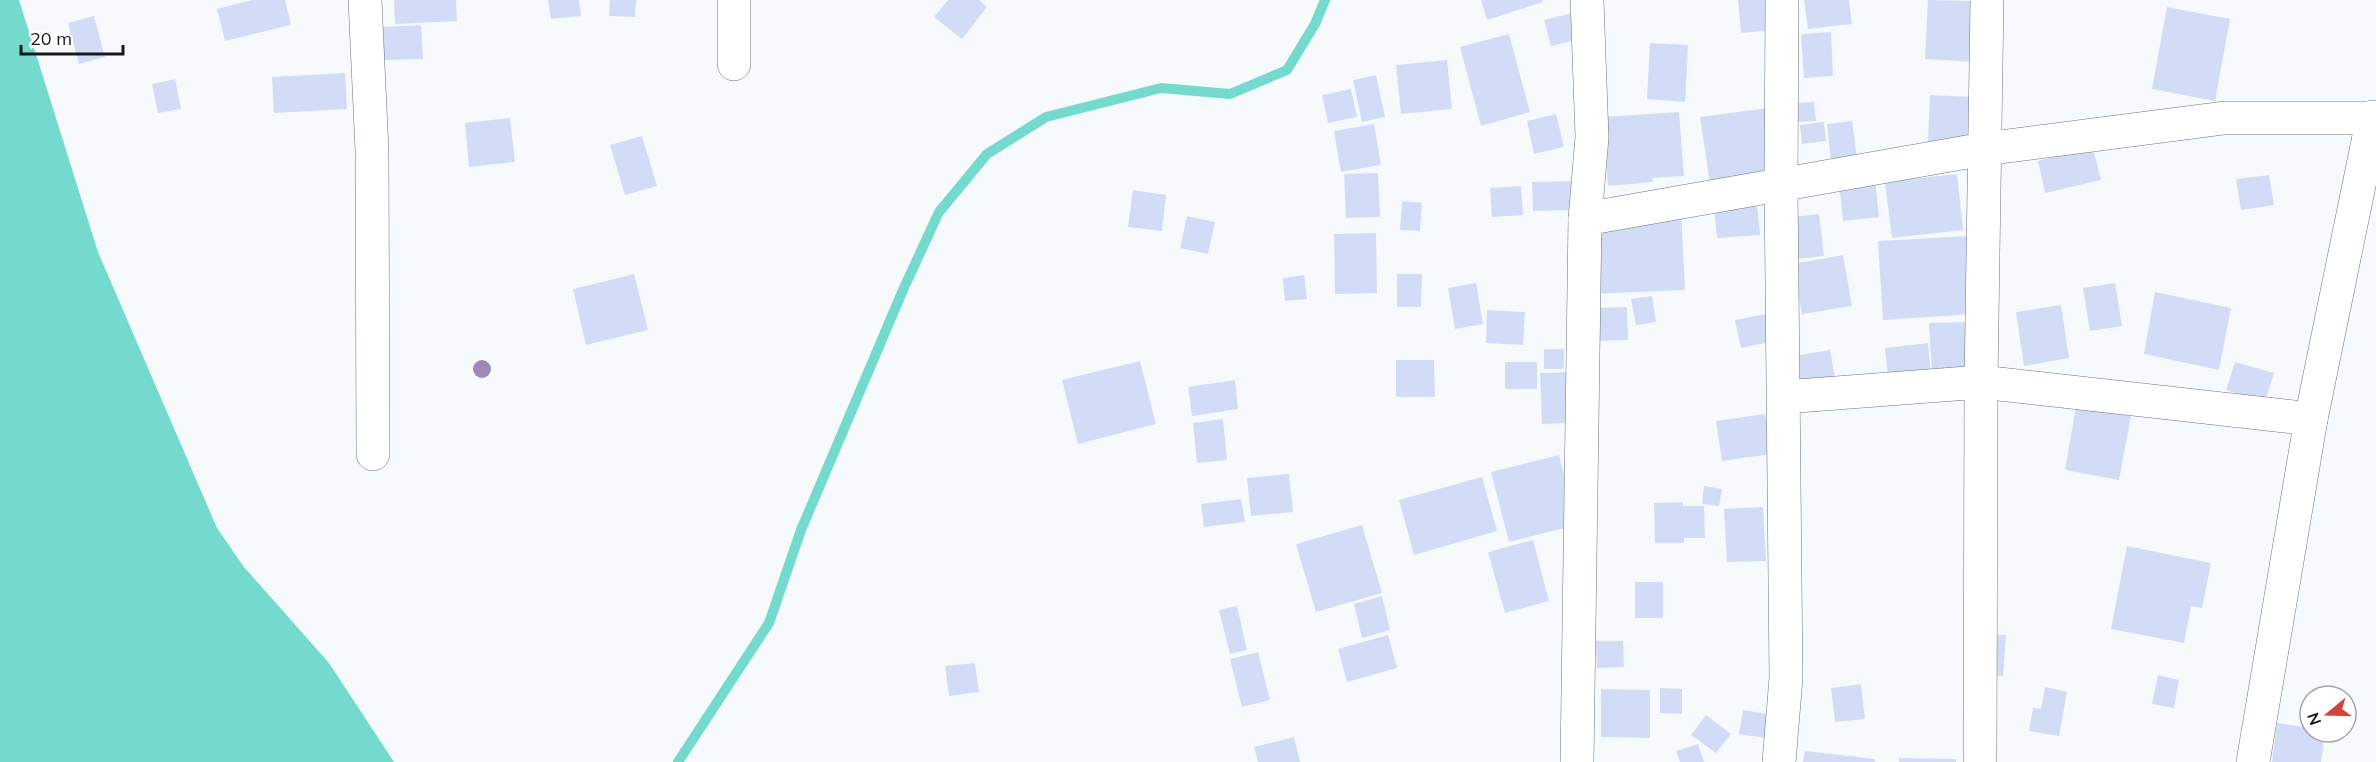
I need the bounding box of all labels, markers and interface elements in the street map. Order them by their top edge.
scale bar [21,18,123,56]
text: 20 m [30,27,72,50]
north arrow [2298,684,2358,744]
text: N [2302,710,2325,728]

